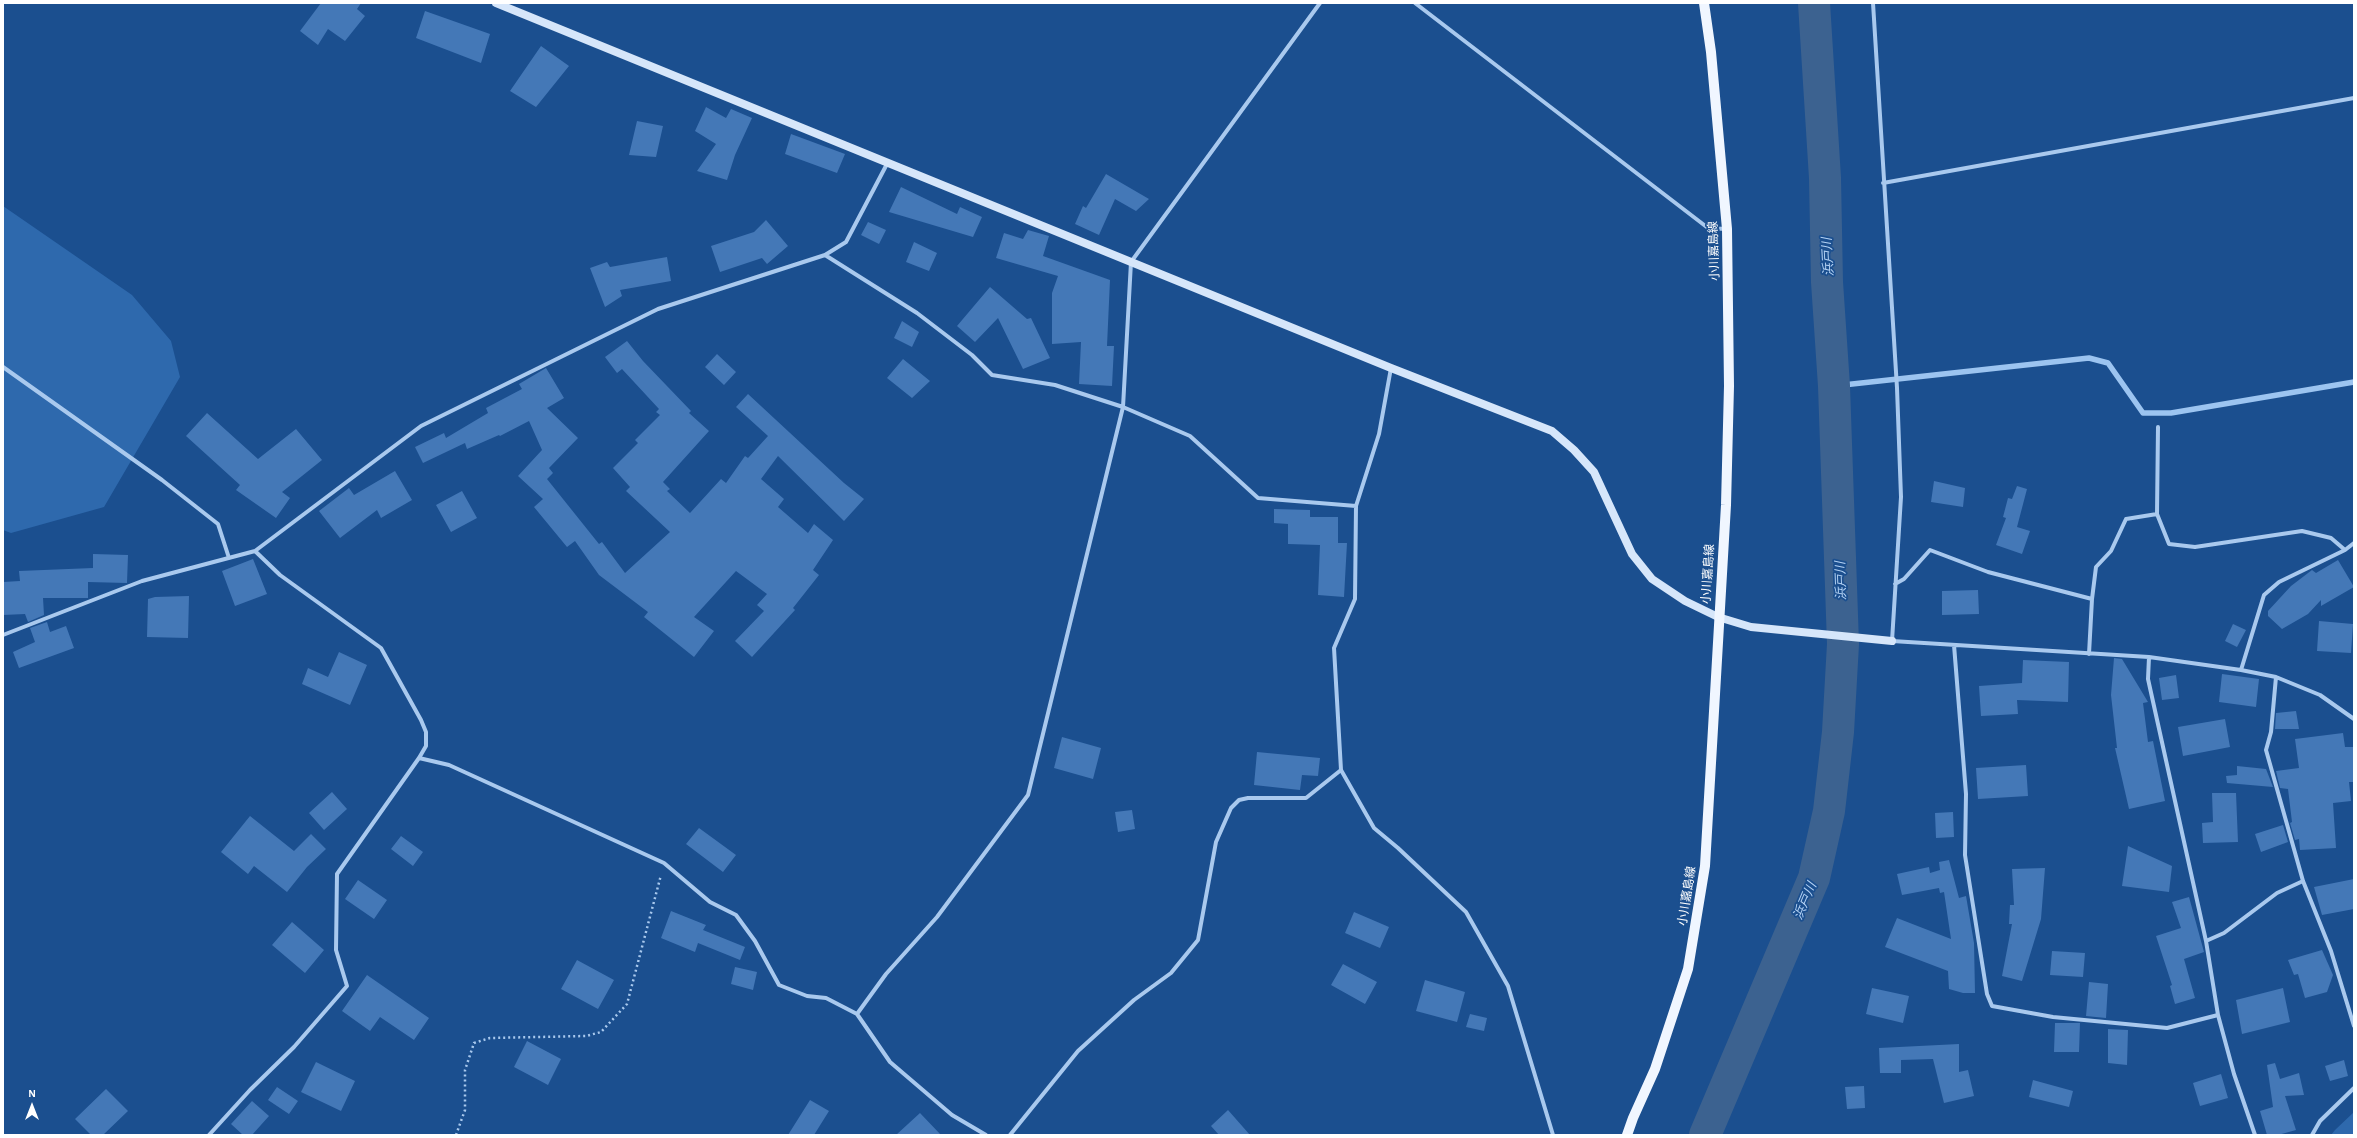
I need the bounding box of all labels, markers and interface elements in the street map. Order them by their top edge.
street label: 小川嘉島線 [1706,221,1722,281]
water label: 浜戸川 [1819,237,1837,277]
street label: 小川嘉島線 [1699,544,1717,604]
water label: 浜戸川 [1833,561,1849,601]
street label: 小川嘉島線 [1675,865,1699,927]
water label: 浜戸川 [1790,880,1820,922]
north arrow [12,1086,52,1126]
text: N [28,1088,36,1099]

